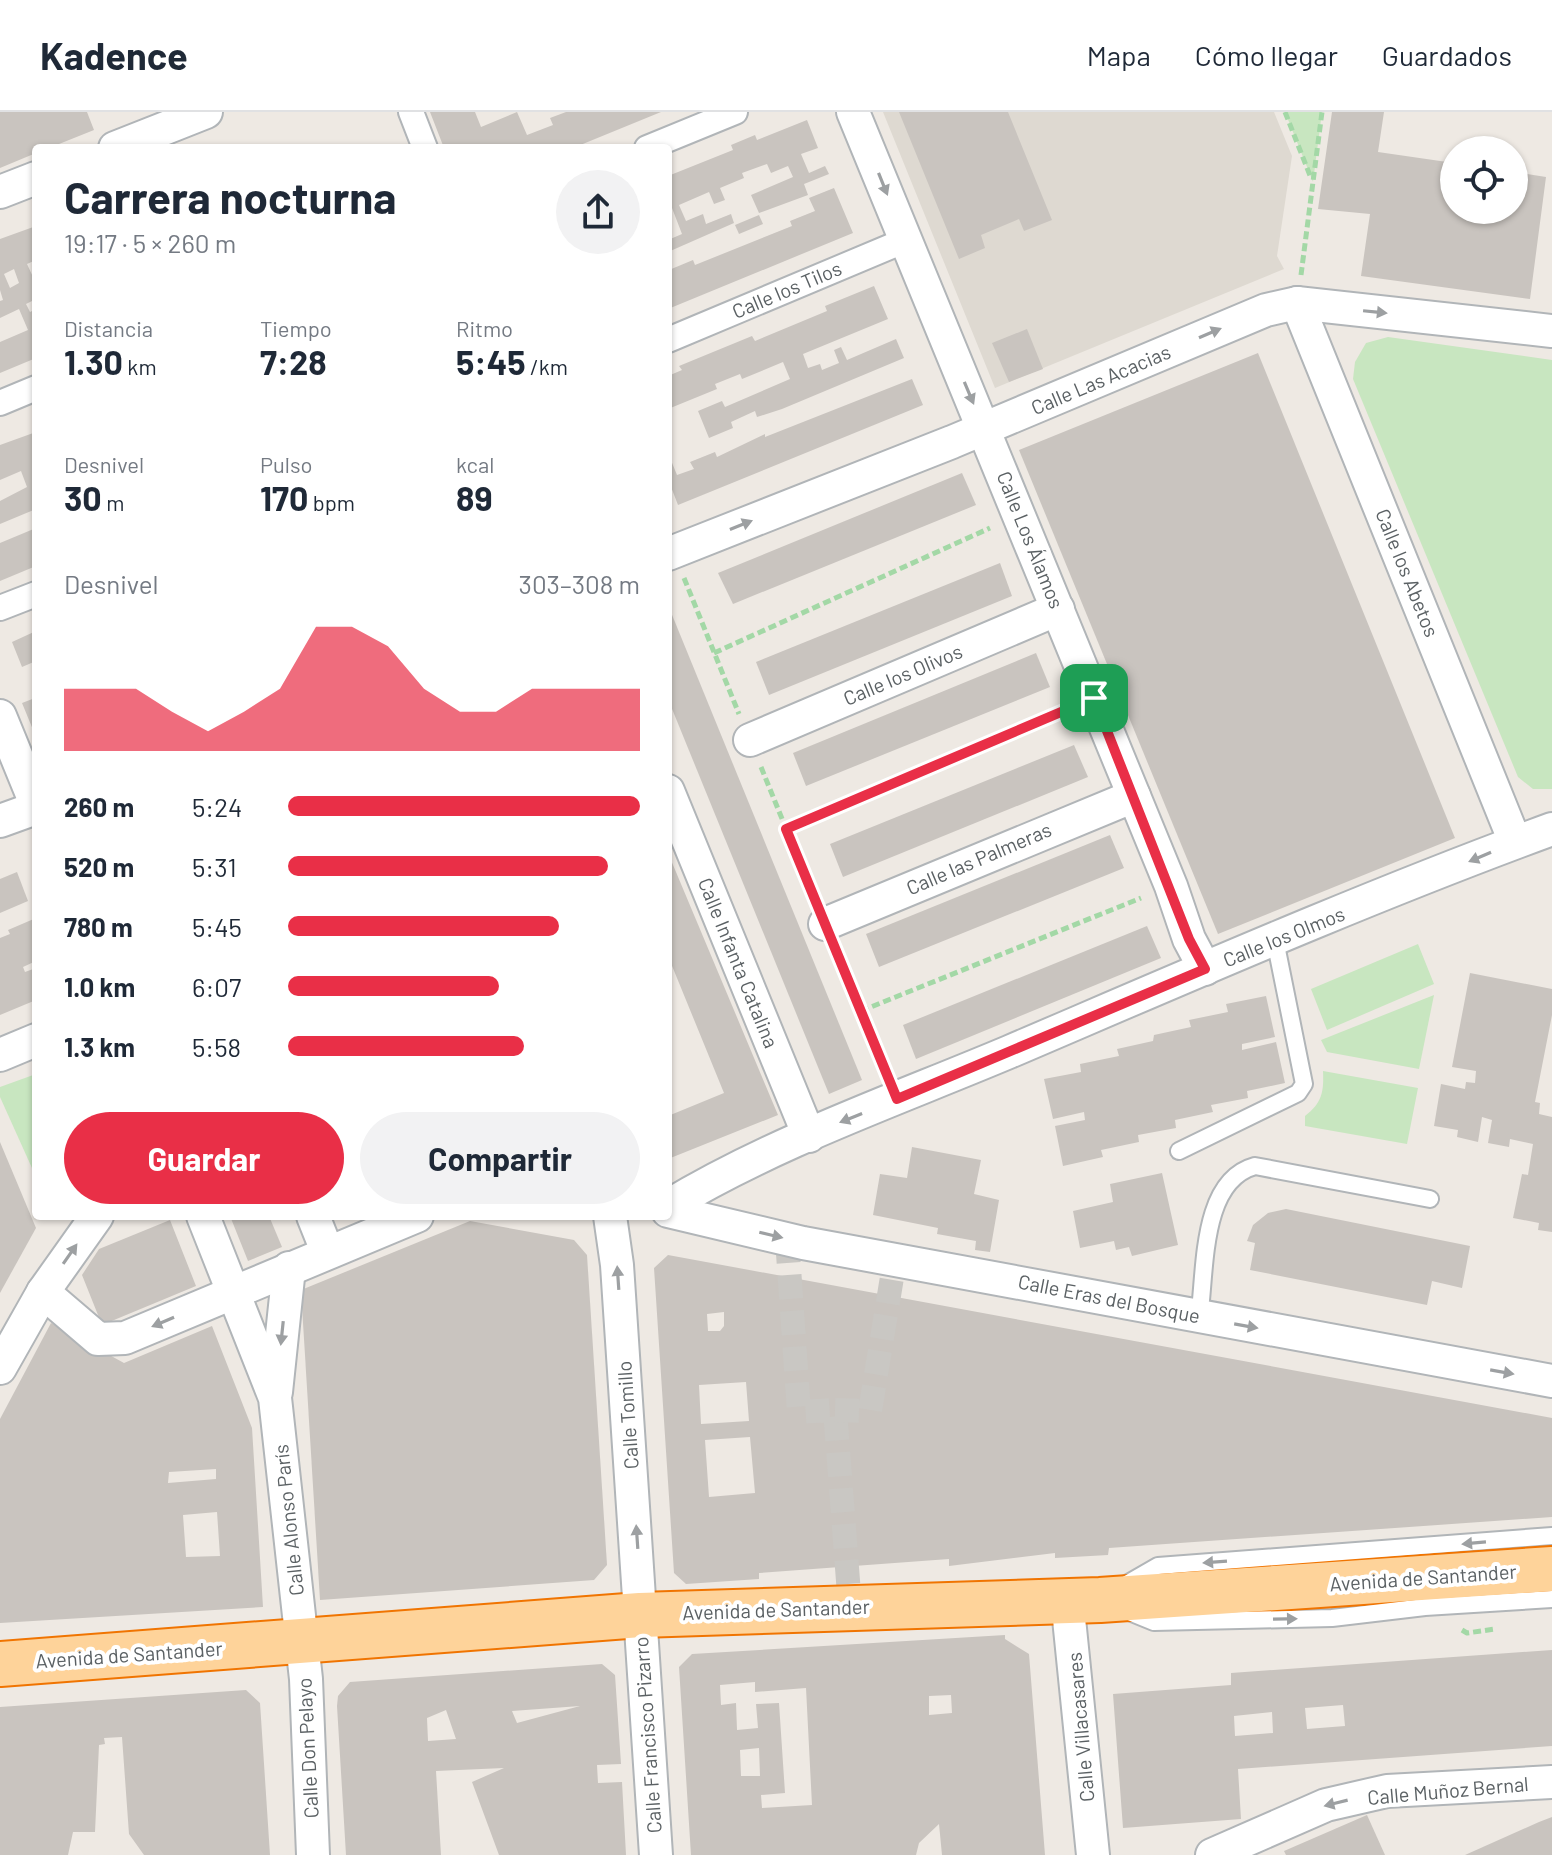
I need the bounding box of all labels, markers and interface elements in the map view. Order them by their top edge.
text: Kadence [40,32,188,78]
text: Mapa [1087,38,1151,72]
text: Cómo llegar [1195,38,1338,72]
text: Guardados [1382,38,1512,72]
map controls [1440,136,1528,224]
button: locate [1440,136,1528,224]
text: Carrera nocturna [64,170,397,223]
button: share [556,170,640,254]
one-way arrow [876,172,889,196]
text: 19:17 · 5 × 260 m [64,227,236,258]
street label: Calle los Tilos [728,255,845,323]
one-way arrow [1363,305,1388,318]
text: Distancia [64,315,153,341]
text: Tiempo [260,315,332,341]
text: Ritmo [456,315,513,341]
one-way arrow [1199,327,1222,340]
street label: Calle Las Acacias [1027,339,1174,419]
text: 1.30 [64,341,123,382]
text: 7:28 [260,341,327,382]
text: 5:45 [456,341,526,382]
text: km [123,353,157,379]
text: /km [526,353,568,379]
one-way arrow [962,381,975,405]
text: Desnivel [64,451,144,477]
text: Pulso [260,451,312,477]
text: kcal [456,451,494,477]
street label: Calle Los Álamos [992,468,1069,612]
text: 30 [64,477,102,518]
text: 170 [260,477,308,518]
text: 89 [456,477,492,518]
text: m [102,489,124,515]
text: bpm [308,489,355,515]
street label: Calle los Abetos [1371,505,1445,640]
one-way arrow [729,518,753,531]
text: Desnivel [64,568,159,599]
text: 303–308 m [519,568,640,599]
street label: Calle los Olivos [839,638,966,710]
pin [1060,664,1128,732]
icon: arrive [1072,676,1116,720]
text: 260 m [64,791,134,822]
text: 5:24 [192,791,242,822]
street label: Calle las Palmeras [902,817,1055,899]
text: 520 m [64,851,134,882]
text: 5:31 [192,851,237,882]
one-way arrow [1468,851,1491,864]
street label: Calle Infanta Catalina [694,874,784,1051]
street label: Calle los Olmos [1219,901,1348,971]
text: 780 m [64,911,133,942]
text: 5:45 [192,911,242,942]
text: 1.0 km [64,971,135,1002]
text: 6:07 [192,971,241,1002]
text: 1.3 km [64,1031,135,1062]
text: 5:58 [192,1031,241,1062]
button: Guardar [64,1112,344,1204]
button: Compartir [360,1112,640,1204]
one-way arrow [839,1112,863,1125]
one-way arrow [759,1229,784,1242]
one-way arrow [62,1243,77,1264]
one-way arrow [611,1265,624,1290]
street label: Calle Eras del Bosque [1016,1269,1202,1327]
one-way arrow [151,1315,175,1328]
one-way arrow [276,1321,289,1346]
one-way arrow [1234,1321,1259,1333]
street label: Calle Tomillo [611,1360,643,1470]
one-way arrow [1490,1366,1515,1378]
street label: Calle Alonso París [268,1443,308,1597]
one-way arrow [630,1524,643,1549]
one-way arrow [1461,1536,1486,1549]
one-way arrow [1202,1556,1227,1569]
street label: Avenida de Santander [1329,1558,1517,1596]
street label: Avenida de Santander [682,1594,870,1624]
one-way arrow [1273,1613,1298,1625]
street label: Avenida de Santander [35,1635,223,1673]
street label: Calle Francisco Pizarro [628,1636,666,1834]
street label: Calle Villacasares [1062,1651,1099,1803]
street label: Calle Don Pelayo [291,1677,323,1819]
street label: Calle Muñoz Bernal [1366,1771,1530,1809]
one-way arrow [1323,1798,1348,1810]

